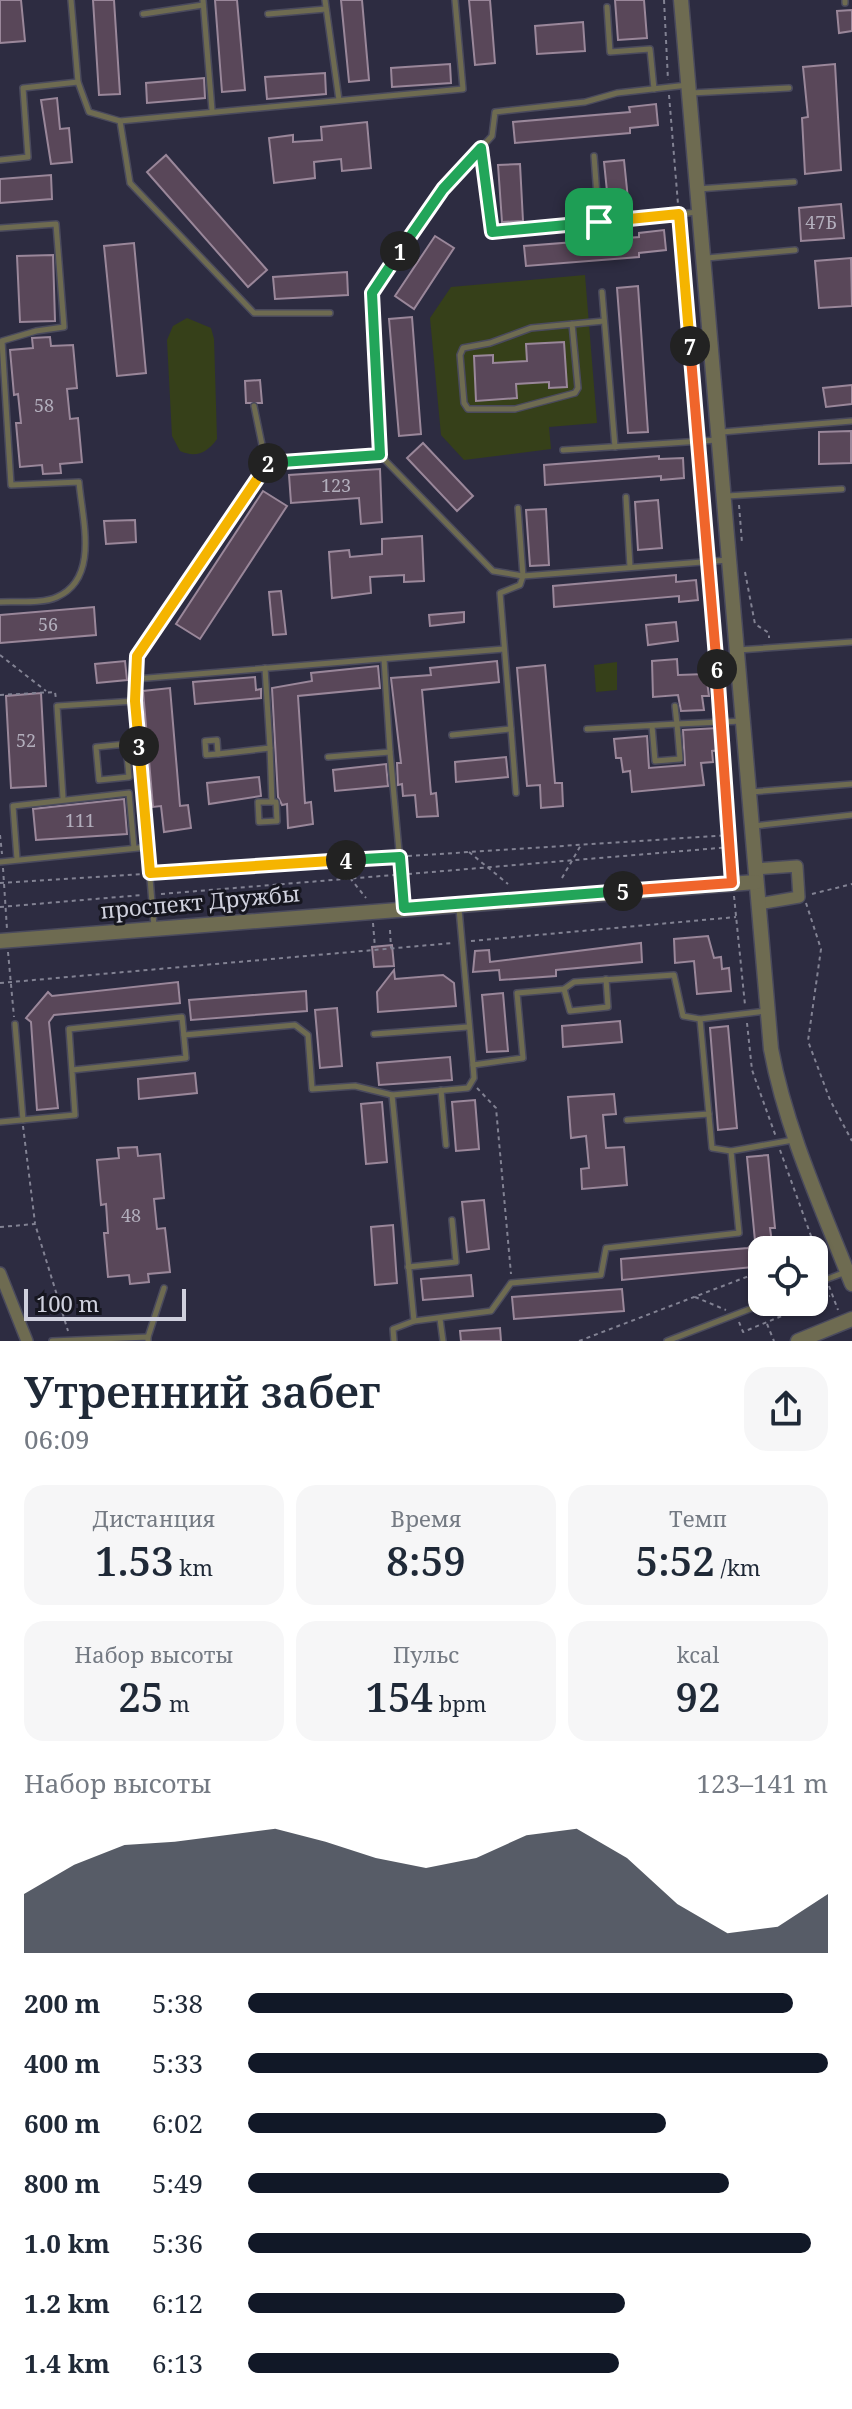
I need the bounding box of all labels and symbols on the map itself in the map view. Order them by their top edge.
pin [565,188,633,256]
house number: 47Б [805,210,837,234]
pin: 1 [380,231,420,271]
pin: 7 [670,326,710,366]
house number: 58 [34,393,54,417]
pin: 2 [248,443,288,483]
house number: 123 [321,473,351,497]
house number: 56 [38,612,58,636]
pin: 6 [697,649,737,689]
pin: 3 [119,726,159,766]
house number: 52 [16,728,36,752]
house number: 111 [65,808,95,832]
pin: 4 [326,840,366,880]
pin: 5 [603,871,643,911]
street label: проспект Дружбы [99,877,301,925]
house number: 48 [121,1203,141,1227]
scale bar [24,1285,186,1321]

